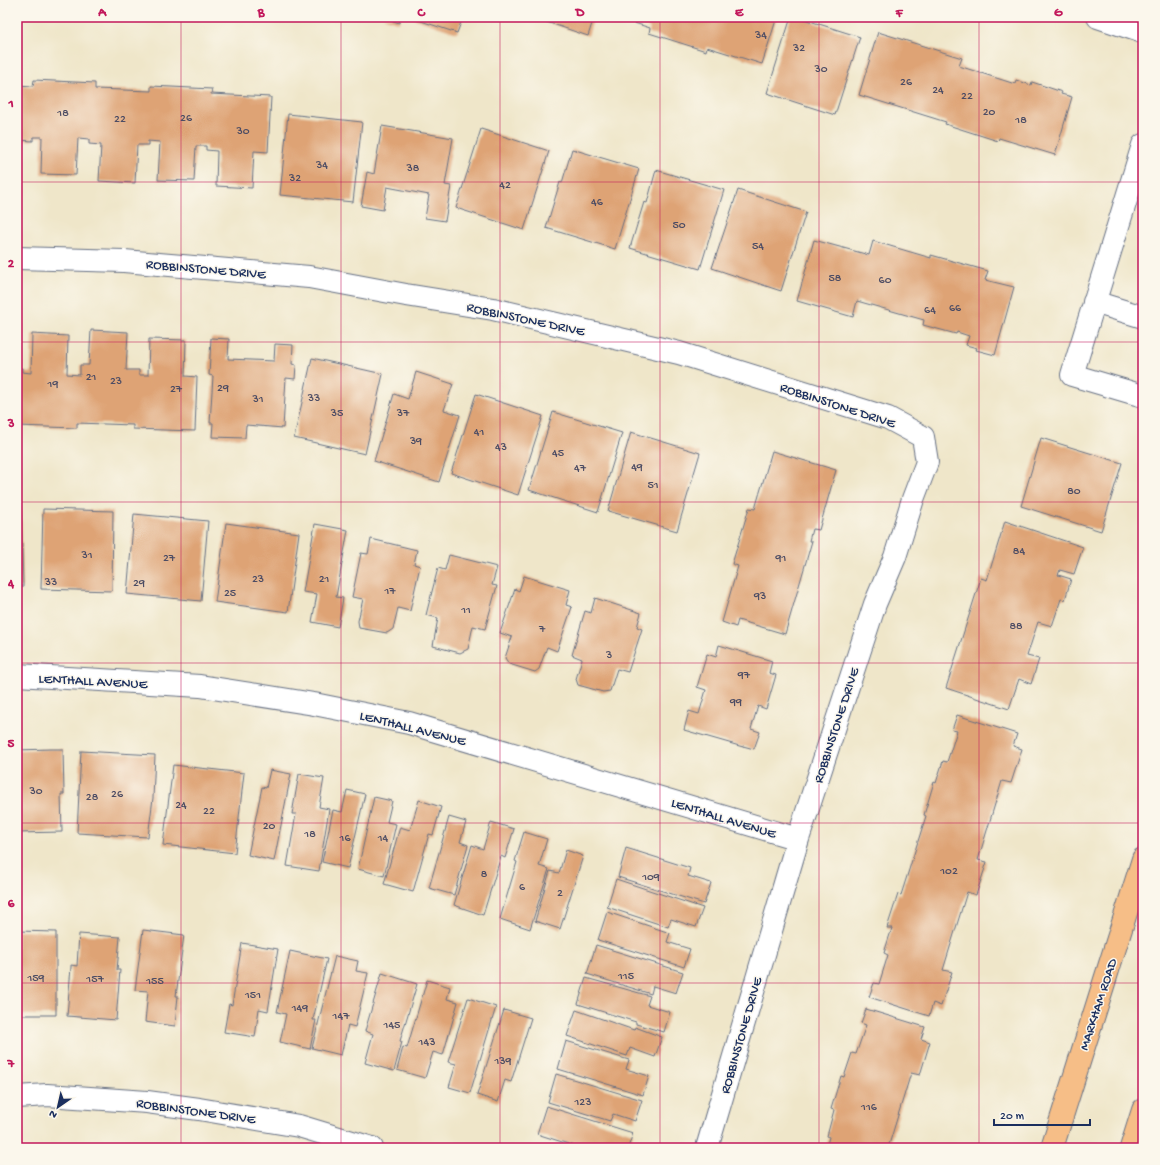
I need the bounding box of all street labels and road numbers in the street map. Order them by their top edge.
street label: ROBBINSTONE DRIVE [145,257,268,284]
street label: ROBBINSTONE DRIVE [465,300,587,342]
street label: ROBBINSTONE DRIVE [777,380,898,433]
street label: ROBBINSTONE DRIVE [811,665,864,786]
street label: LENTHALL AVENUE [38,671,149,694]
street label: LENTHALL AVENUE [358,708,469,751]
street label: LENTHALL AVENUE [669,795,779,844]
street label: MARKHAM ROAD [1077,956,1122,1053]
street label: ROBBINSTONE DRIVE [718,974,768,1096]
street label: ROBBINSTONE DRIVE [135,1096,258,1129]

